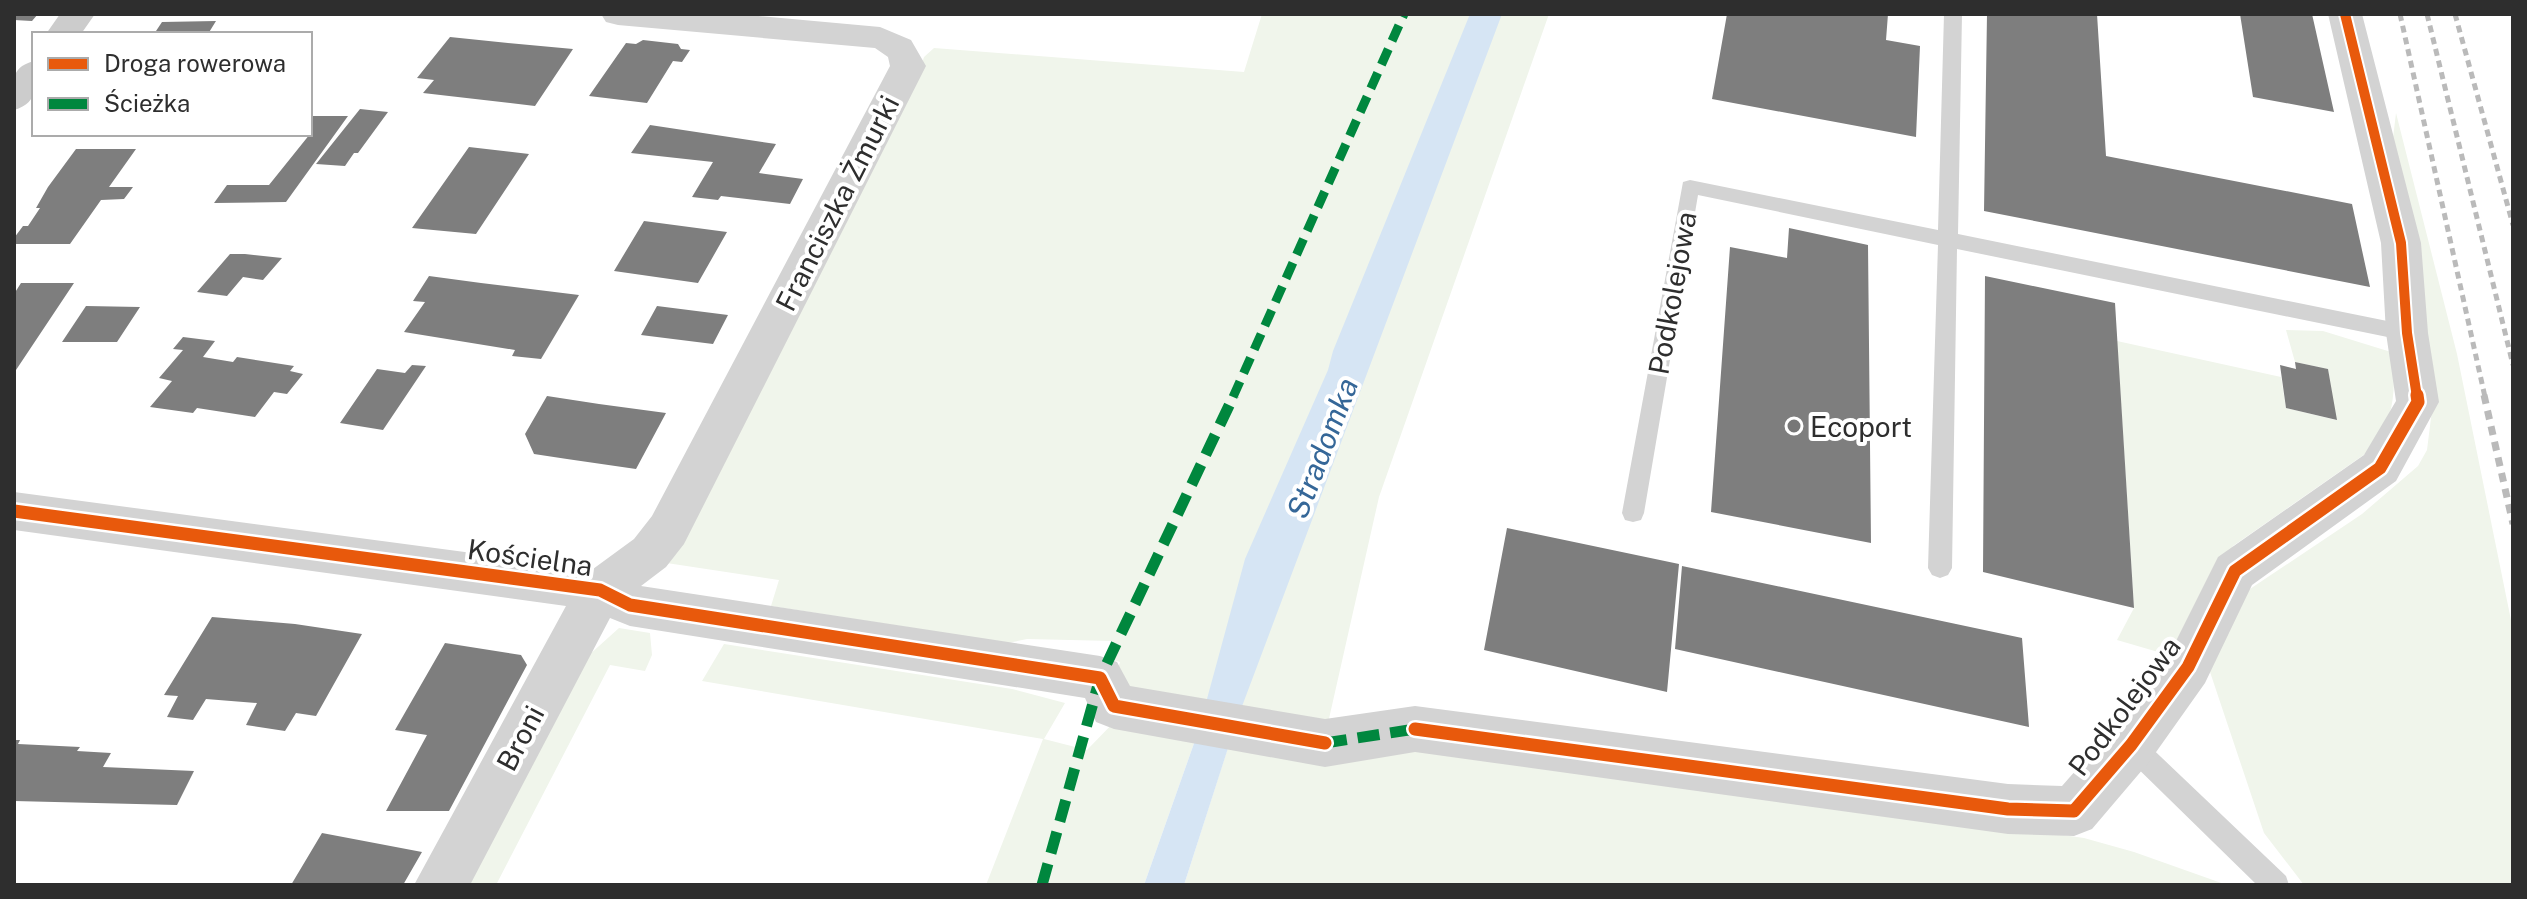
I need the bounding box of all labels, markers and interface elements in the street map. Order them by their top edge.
legend [32,32,312,136]
text: Droga rowerowa [104,49,286,77]
text: Ścieżka [104,89,190,117]
street label: Franciszka Żmurki [768,90,906,316]
street label: Podkolejowa [1641,209,1703,377]
water label: Stradomka [1279,373,1365,523]
place label: Ecoport [1810,410,1912,443]
marker: Ecoport [1785,417,1803,435]
street label: Kościelna [465,532,595,582]
street label: Podkolejowa [2061,630,2187,782]
street label: Broni [489,700,551,776]

